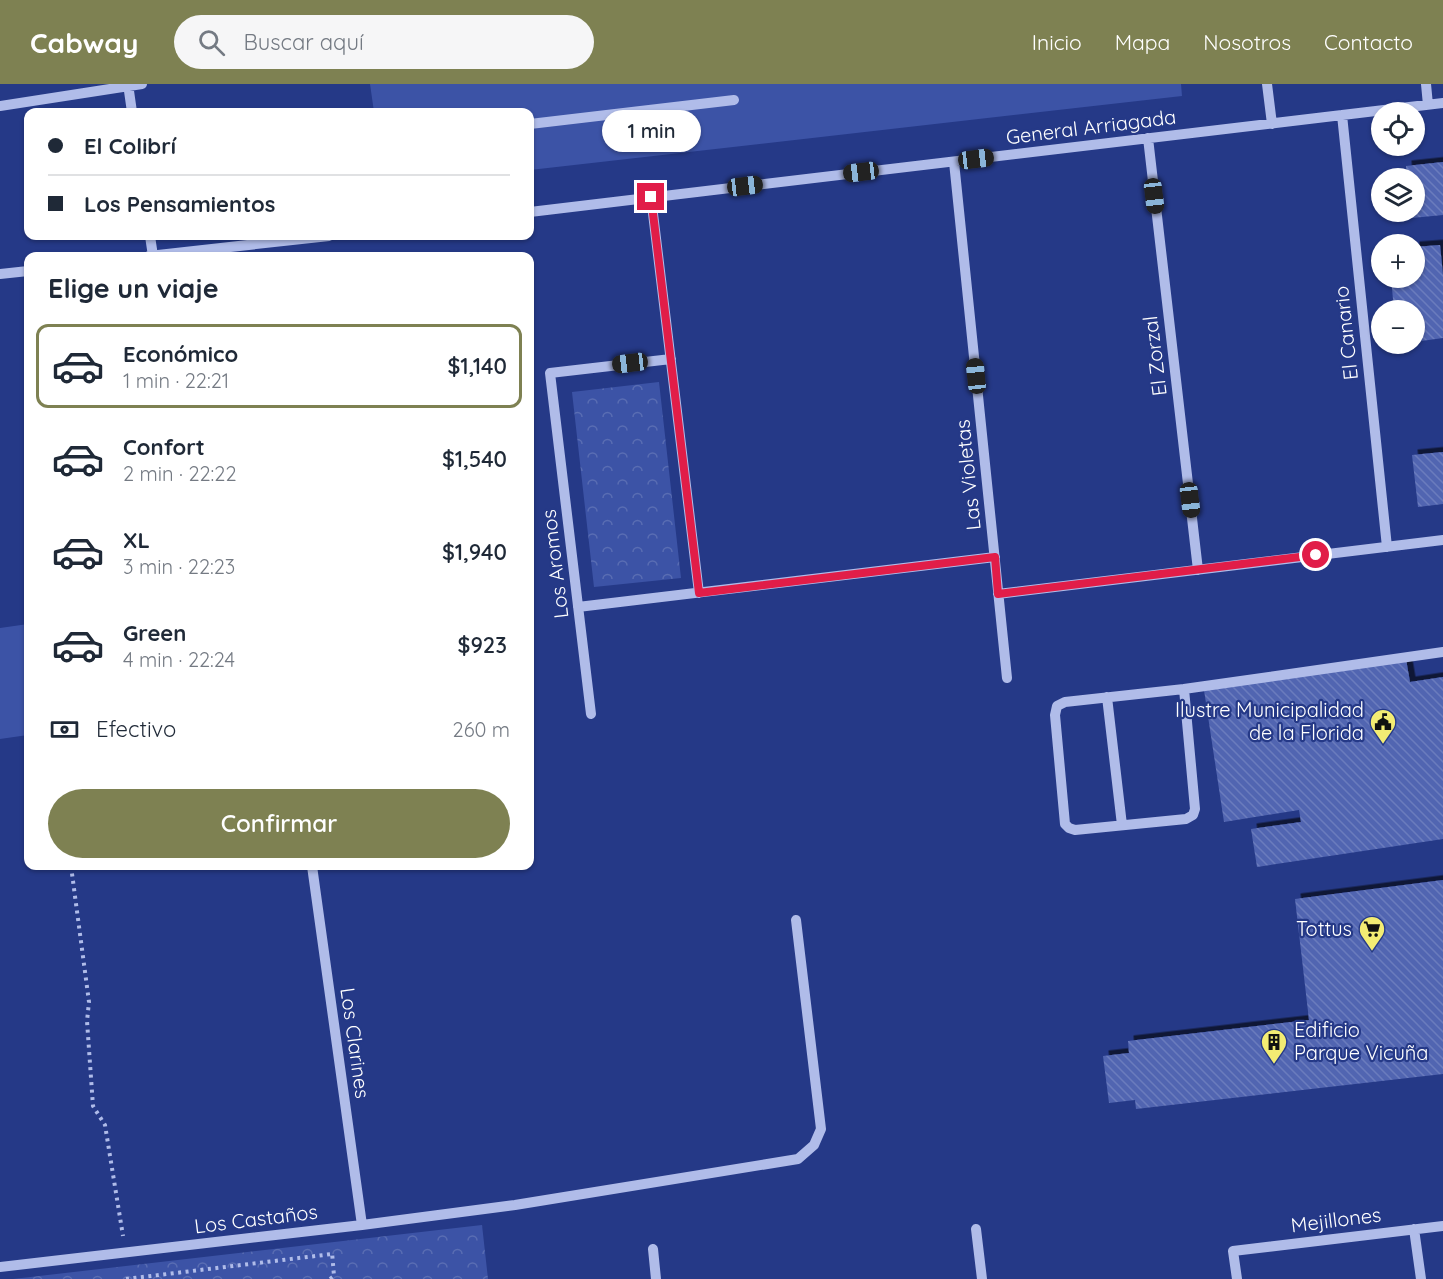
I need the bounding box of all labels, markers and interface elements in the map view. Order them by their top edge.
search box [174,15,594,69]
text: Cabway [30,25,138,60]
icon: search [195,26,228,59]
text: Buscar aquí [243,28,364,56]
text: Inicio [1032,29,1082,55]
text: Mapa [1115,29,1170,55]
text: Nosotros [1203,29,1291,55]
text: Contacto [1324,29,1413,55]
map controls [1371,102,1425,354]
button: locate [1371,102,1425,156]
street label: General Arriagada [1004,104,1177,149]
callout: 1 min [602,110,700,152]
text: 1 min [628,118,675,143]
text: El Colibrí [84,132,176,160]
car [957,148,995,170]
car [842,161,880,183]
button: layers [1371,168,1425,222]
car [726,175,764,197]
car [1143,177,1165,215]
route end [637,183,664,210]
text: Los Pensamientos [84,190,275,218]
button: + [1371,234,1425,288]
text: Elige un viaje [48,271,219,305]
street label: El Canario [1328,285,1363,381]
button: − [1371,300,1425,354]
street label: El Zorzal [1137,315,1172,397]
icon: car [51,339,105,393]
text: Económico [123,340,238,368]
text: $1,140 [447,352,507,380]
car [611,352,649,374]
car [965,357,987,395]
text: 1 min · 22:21 [123,368,229,393]
street label: Las Violetas [949,418,986,532]
icon: car [51,432,105,486]
text: Confort [123,433,205,461]
text: $1,540 [442,445,507,473]
text: 2 min · 22:22 [123,461,237,486]
car [1179,481,1201,519]
street label: Los Aromos [535,508,574,620]
icon: car [51,525,105,579]
text: XL [123,526,150,554]
text: $1,940 [442,538,507,566]
route start [1302,541,1329,568]
text: 3 min · 22:23 [123,554,235,579]
icon: car [51,618,105,672]
text: Green [123,619,186,647]
text: $923 [458,631,507,659]
text: 4 min · 22:24 [123,647,235,672]
place label: Ilustre Municipalidad de la Florida [1175,697,1364,745]
public building icon: Ilustre Municipalidad de la Florida [1368,707,1398,745]
icon: cash [48,713,81,746]
text: Efectivo [96,715,176,743]
text: 260 m [453,717,510,742]
button: Confirmar [48,789,510,858]
supermarket icon: Tottus [1357,914,1387,952]
place label: Tottus [1296,916,1352,941]
street label: Los Clarines [335,986,376,1100]
place label: Edificio Parque Vicuña [1294,1017,1428,1065]
building icon: Edificio Parque Vicuña [1259,1027,1289,1065]
street label: Los Castaños [193,1199,319,1238]
street label: Mejillones [1289,1202,1383,1237]

